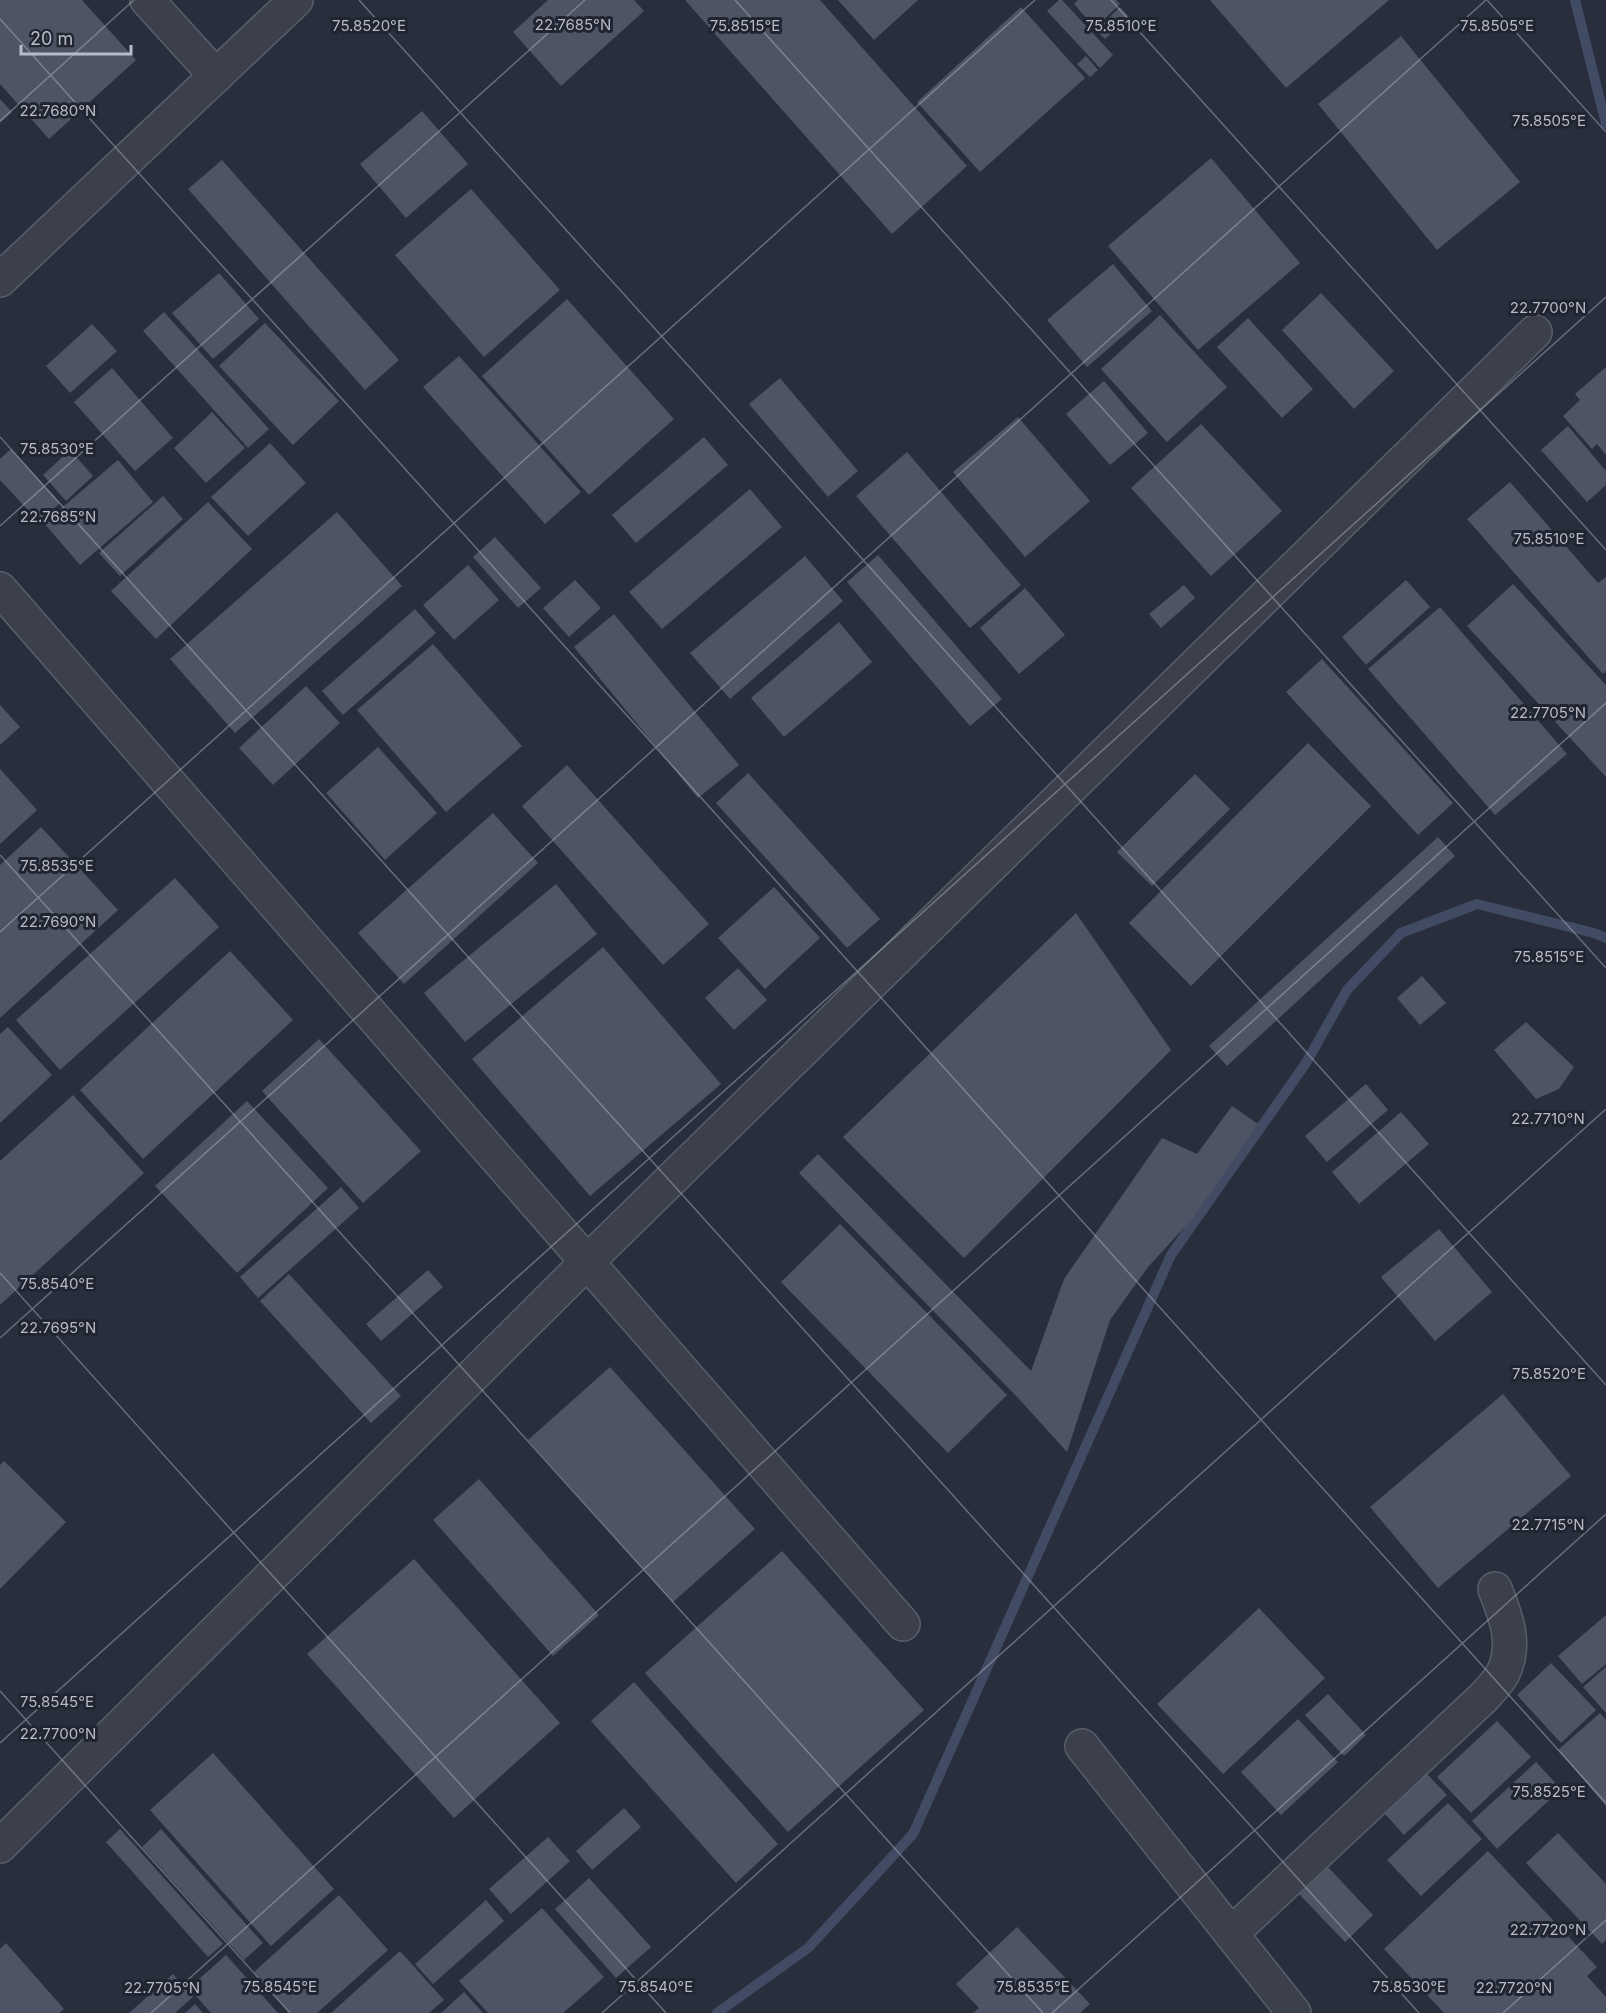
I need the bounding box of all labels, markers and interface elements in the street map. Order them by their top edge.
text: 22.7685°N [535,15,611,34]
text: 75.8520°E [332,16,406,35]
text: 75.8515°E [710,16,780,35]
text: 75.8510°E [1086,16,1156,35]
text: 75.8505°E [1460,16,1534,35]
scale bar [21,18,130,56]
text: 20 m [30,28,73,49]
text: 22.7680°N [20,101,96,120]
text: 75.8505°E [1512,111,1586,130]
text: 22.7700°N [1510,298,1586,317]
text: 75.8530°E [20,439,94,458]
text: 22.7685°N [20,507,96,526]
text: 75.8510°E [1514,529,1584,548]
text: 22.7705°N [1510,703,1586,722]
text: 75.8535°E [20,856,94,875]
text: 22.7690°N [20,912,96,931]
text: 75.8515°E [1514,947,1584,966]
text: 22.7710°N [1511,1109,1585,1128]
text: 75.8540°E [20,1274,94,1293]
text: 22.7695°N [20,1318,96,1337]
text: 75.8520°E [1512,1364,1586,1383]
text: 22.7715°N [1511,1515,1585,1534]
text: 75.8545°E [20,1692,94,1711]
text: 22.7700°N [20,1724,96,1743]
text: 75.8525°E [1512,1782,1586,1801]
text: 22.7720°N [1510,1920,1586,1939]
text: 75.8545°E [243,1977,317,1996]
text: 75.8540°E [619,1977,693,1996]
text: 75.8535°E [996,1977,1070,1996]
text: 75.8530°E [1372,1977,1446,1996]
text: 22.7705°N [124,1978,200,1997]
text: 22.7720°N [1476,1978,1552,1997]

